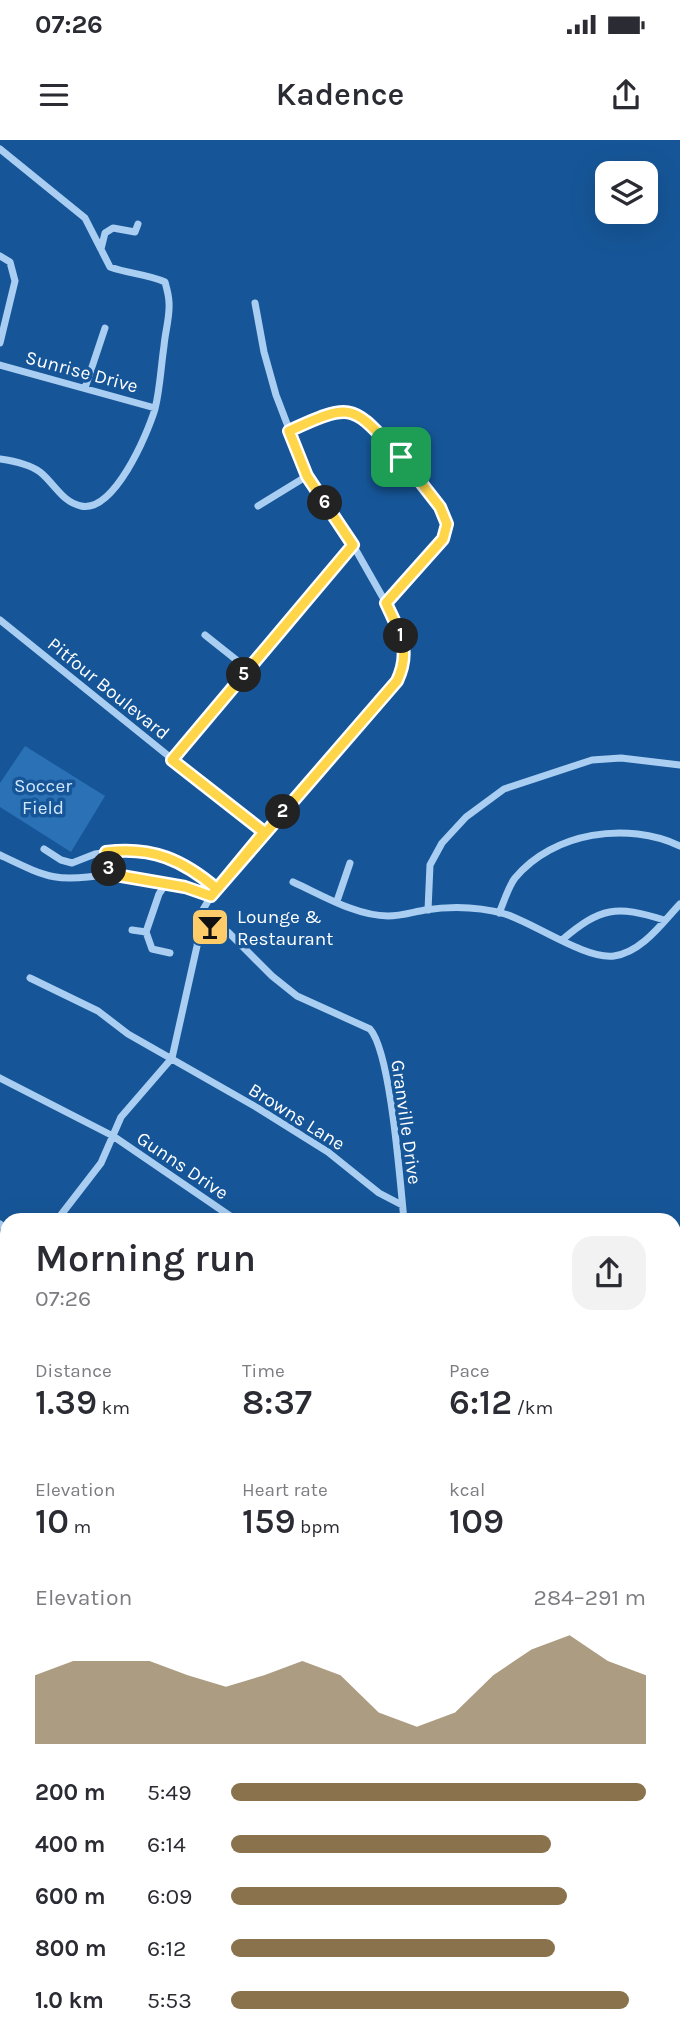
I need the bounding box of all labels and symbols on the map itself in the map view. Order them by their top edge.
street label: Sunrise Drive [23,346,140,398]
pin [371,427,431,487]
pin: 6 [308,486,342,520]
pin: 1 [384,618,418,654]
street label: Pitfour Boulevard [43,633,174,745]
pin: 5 [226,658,262,692]
park label: Soccer Field [14,775,72,819]
pin: 2 [266,794,300,830]
pin: 3 [92,852,126,886]
bar icon: Lounge & Restaurant [189,906,231,948]
place label: Lounge & Restaurant [237,906,333,950]
street label: Granville Drive [386,1058,426,1186]
street label: Browns Lane [244,1079,349,1155]
street label: Gunns Drive [133,1127,232,1204]

